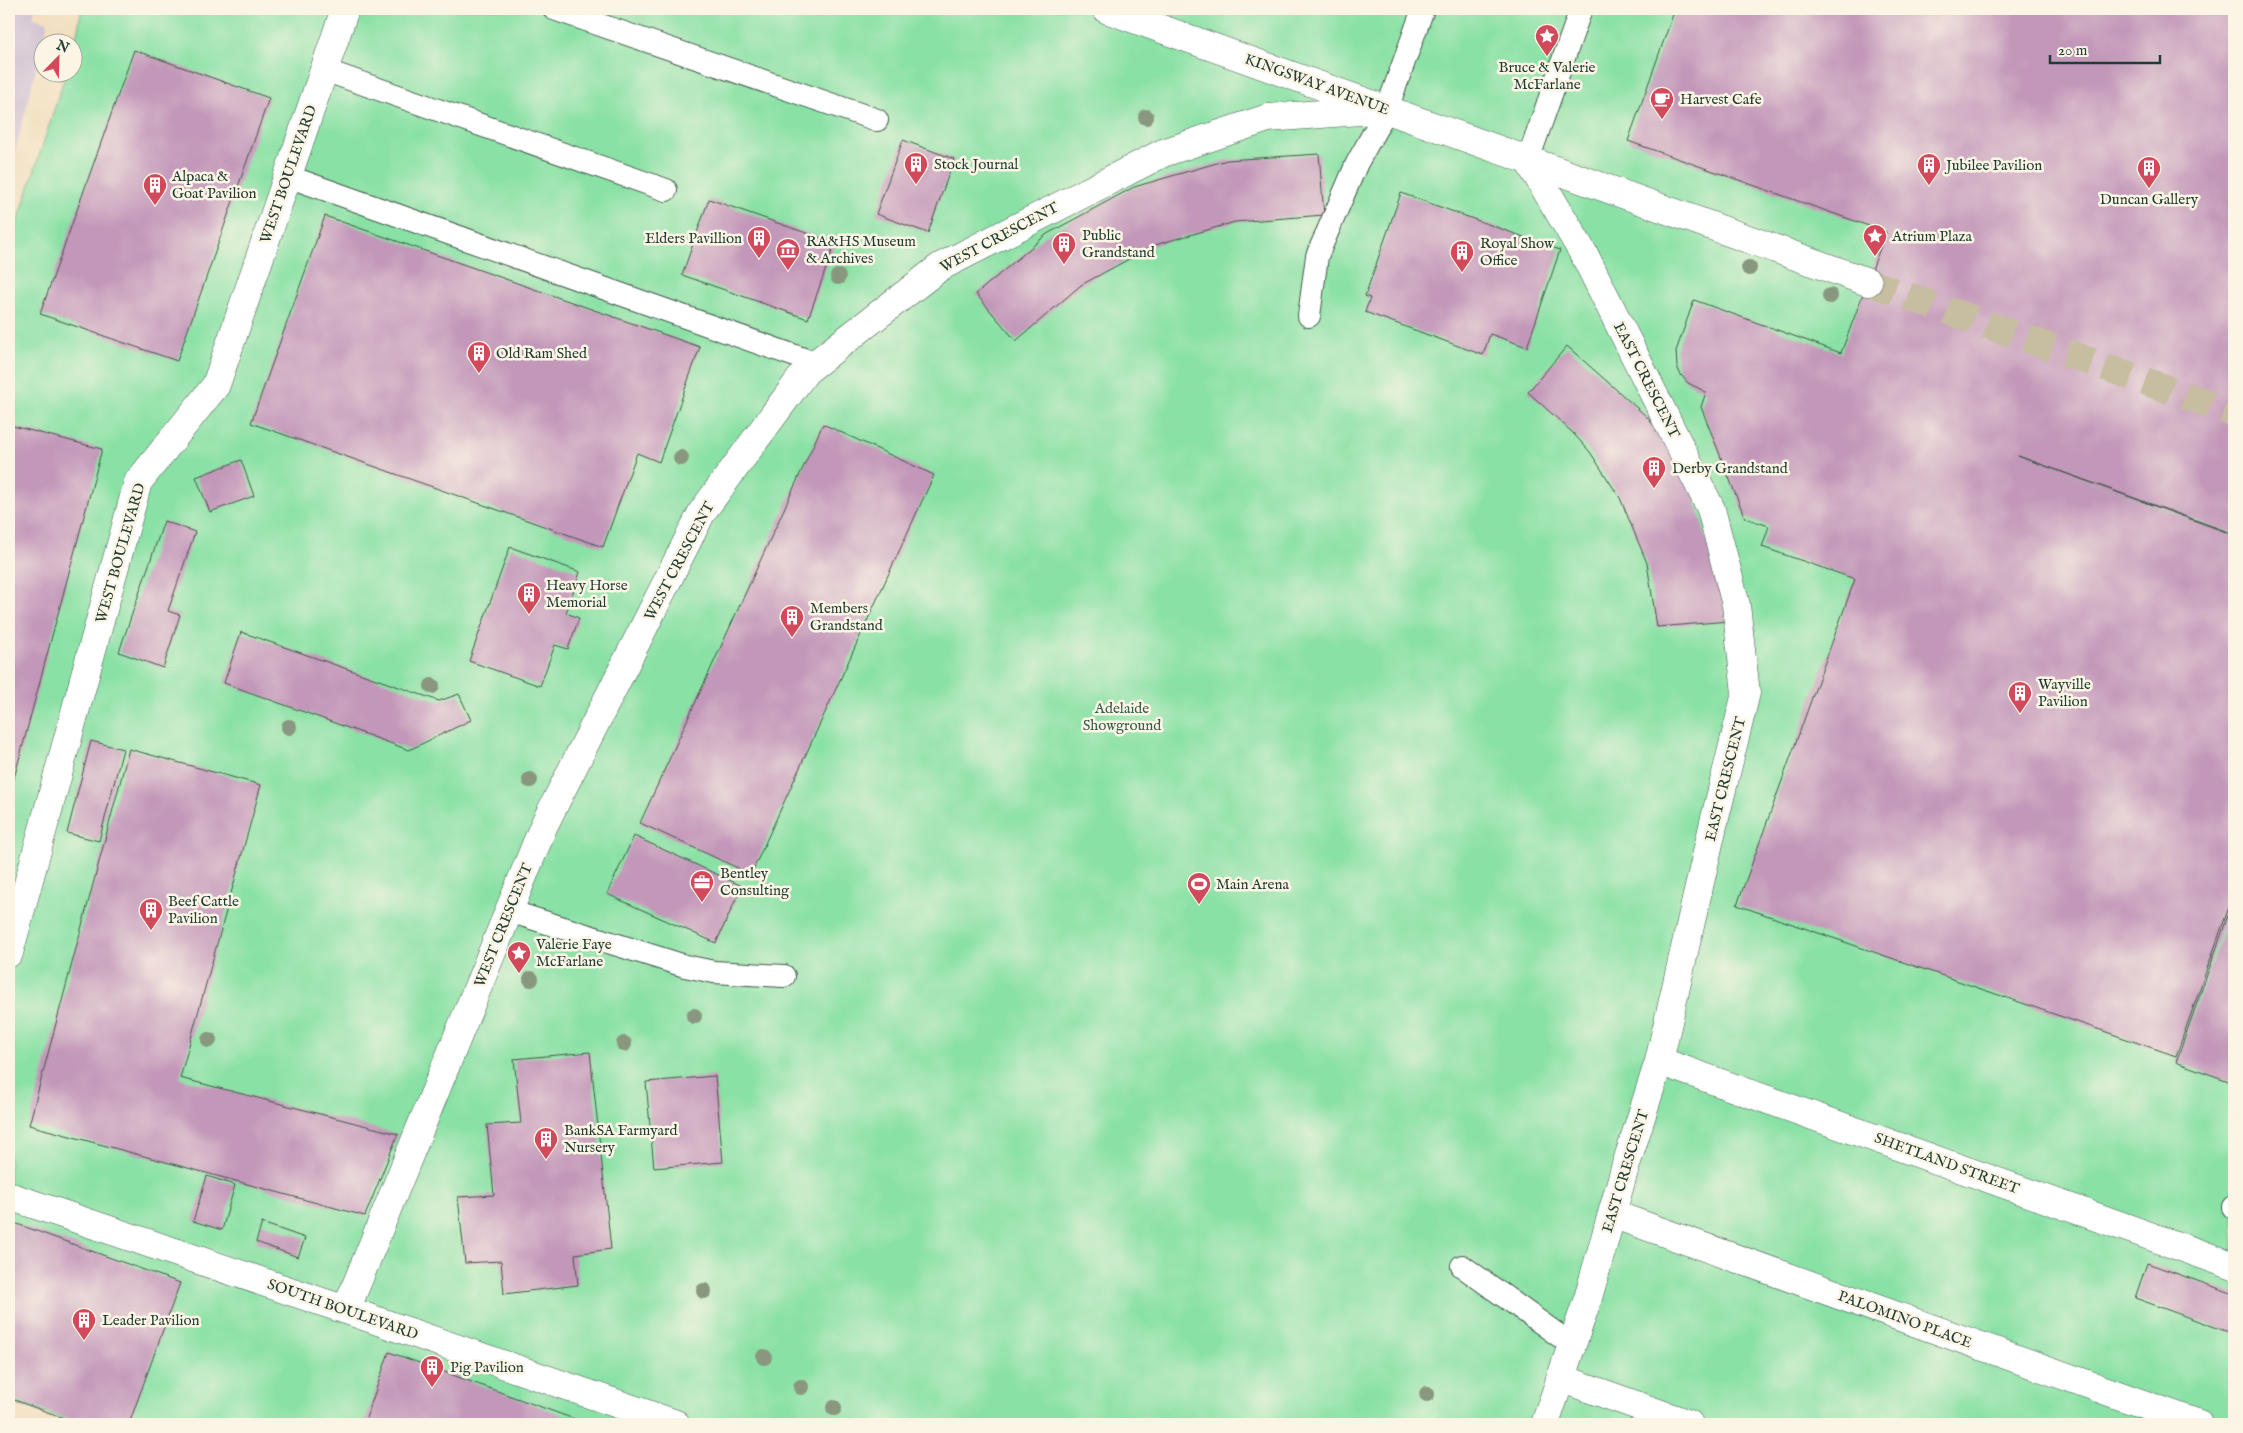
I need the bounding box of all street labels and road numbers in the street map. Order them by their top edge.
street label: KINGSWAY AVENUE [1242,49,1392,119]
street label: WEST BOULEVARD [256,102,321,246]
street label: WEST CRESCENT [937,198,1062,277]
street label: EAST CRESCENT [1609,319,1684,441]
street label: WEST BOULEVARD [91,481,150,625]
street label: WEST CRESCENT [640,499,719,624]
street label: EAST CRESCENT [1701,715,1750,843]
street label: WEST CRESCENT [470,860,537,990]
street label: EAST CRESCENT [1598,1107,1653,1235]
street label: SHETLAND STREET [1872,1128,2022,1199]
street label: SOUTH BOULEVARD [265,1275,421,1344]
street label: PALOMINO PLACE [1835,1286,1974,1352]

